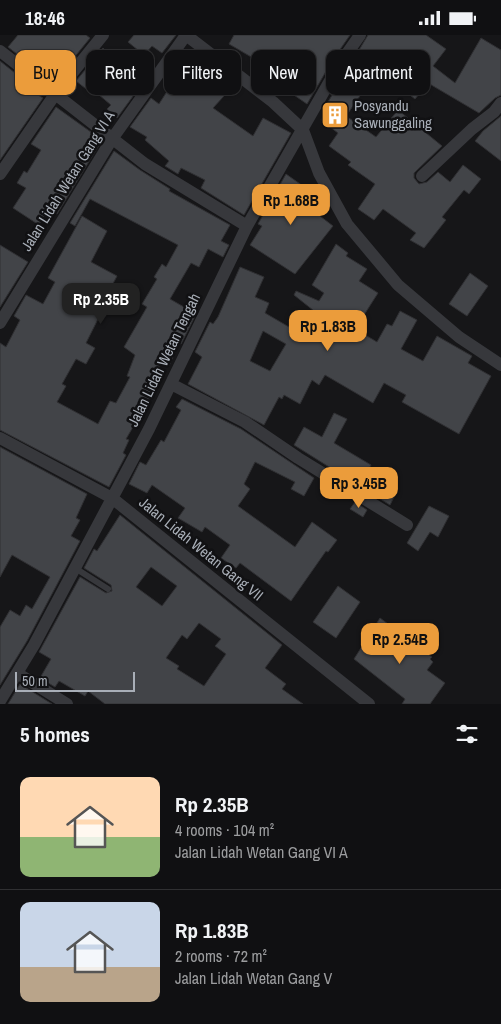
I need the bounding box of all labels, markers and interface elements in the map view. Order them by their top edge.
text: 18:46 [25,5,65,31]
chip: Buy [15,50,76,95]
chip: Rent [86,50,154,95]
chip: Filters [164,50,241,95]
chip: New [251,50,316,95]
chip: Apartment [326,50,430,95]
place label: Posyandu Sawunggaling [354,95,432,133]
building icon: Posyandu Sawunggaling [320,100,350,130]
street label: Jalan Lidah Wetan Gang VI A [16,106,120,255]
pin: Rp 1.68B [239,183,343,226]
text: Rp 1.68B [263,189,319,211]
pin: Rp 2.35B [49,283,153,325]
text: Rp 2.35B [73,288,129,310]
street label: Jalan Lidah Wetan Tengah [122,290,205,430]
pin: Rp 1.83B [276,309,380,352]
text: Rp 1.83B [300,315,356,337]
pin: Rp 3.45B [307,467,411,509]
text: Rp 3.45B [331,472,387,494]
street label: Jalan Lidah Wetan Gang VII [135,492,268,605]
pin: Rp 2.54B [348,623,452,665]
text: Rp 2.54B [372,628,428,650]
scale bar [15,669,135,692]
text: 50 m [22,672,48,690]
text: 5 homes [20,720,90,749]
icon: filters [453,720,481,748]
text: Rp 2.35B [175,790,249,819]
icon: home [60,797,120,857]
text: 4 rooms · 104 m² [175,819,274,841]
text: Jalan Lidah Wetan Gang VI A [175,841,348,863]
text: Rp 1.83B [175,916,249,945]
icon: home [60,922,120,982]
text: 2 rooms · 72 m² [175,945,267,967]
text: Jalan Lidah Wetan Gang V [175,967,332,989]

